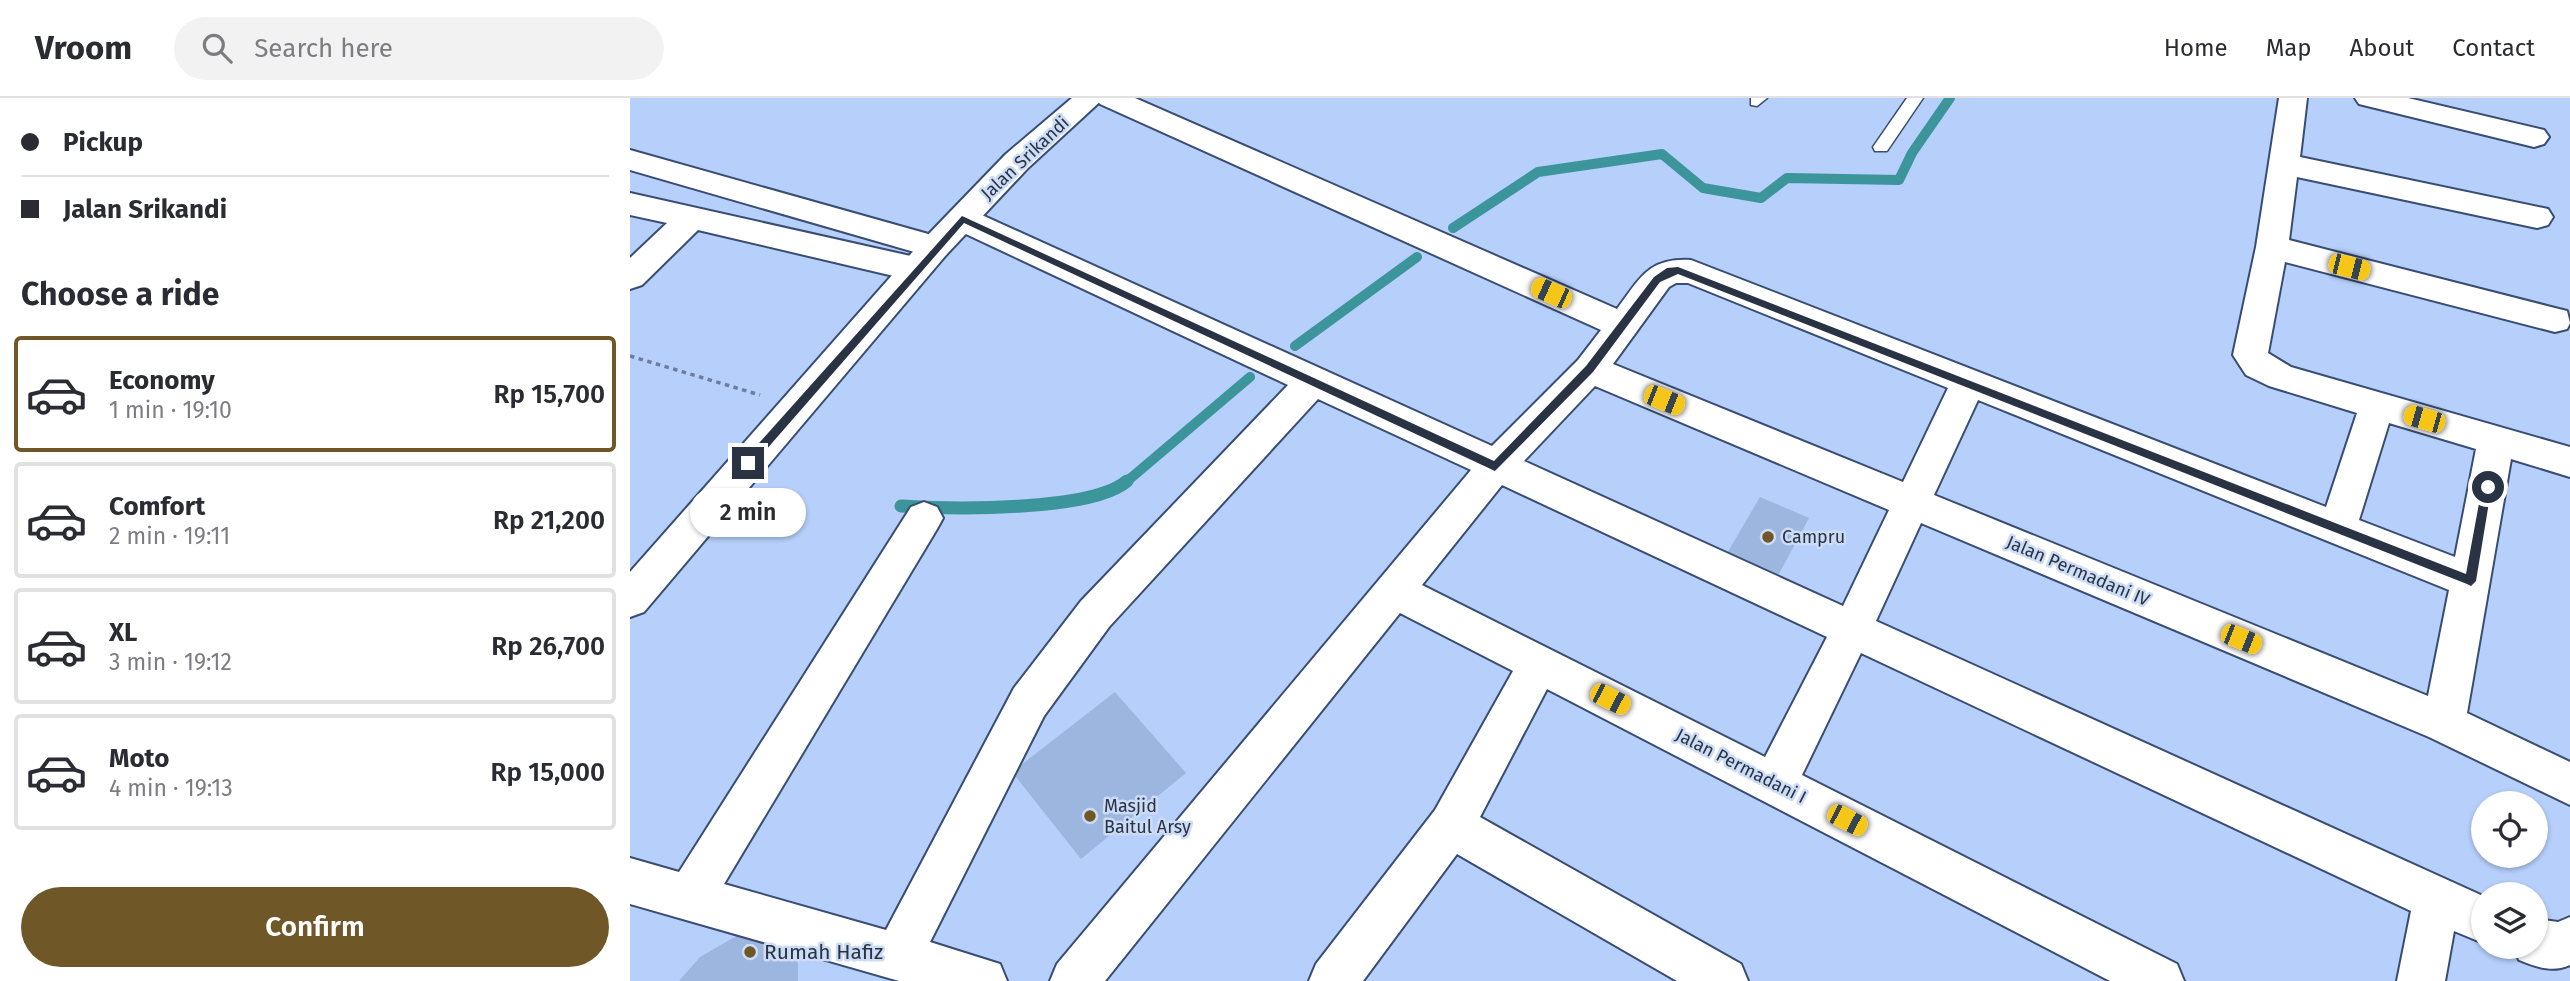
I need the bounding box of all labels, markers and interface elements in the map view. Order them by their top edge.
search box [174,17,664,80]
text: Vroom [35,28,132,68]
icon: search [198,29,236,67]
text: Search here [254,33,393,64]
text: Home [2164,34,2228,62]
text: Map [2266,34,2312,62]
text: About [2350,34,2414,62]
text: Contact [2452,34,2535,62]
street label: Jalan Srikandi [976,112,1074,204]
text: Pickup [63,127,143,158]
text: Jalan Srikandi [63,194,227,225]
car [2327,252,2372,282]
text: Choose a ride [21,275,219,313]
car [1528,275,1575,311]
icon: car [25,363,88,426]
text: Economy [109,365,215,396]
text: Rp 15,700 [494,379,605,410]
car [1641,382,1688,418]
text: 1 min · 19:10 [109,396,232,424]
car [2401,403,2448,435]
route end [732,447,764,479]
route start [2472,471,2504,503]
callout: 2 min [690,488,806,536]
icon: car [25,489,88,552]
text: Comfort [109,491,205,522]
text: 2 min [720,498,776,526]
text: Rp 21,200 [493,505,605,536]
text: 2 min · 19:11 [109,522,230,550]
place label: Campru [1782,526,1845,548]
marker: Campru [1760,529,1776,545]
street label: Jalan Permadani IV [2003,531,2153,611]
icon: car [25,615,88,678]
text: XL [109,617,137,648]
car [2218,621,2265,657]
text: Rp 26,700 [491,631,605,662]
text: 3 min · 19:12 [109,648,232,676]
car [1587,680,1634,718]
street label: Jalan Permadani I [1672,724,1810,808]
icon: car [25,741,88,804]
text: Moto [109,743,169,774]
text: Rp 15,000 [491,757,605,788]
text: 4 min · 19:13 [109,774,233,802]
map controls [2471,791,2548,959]
button: locate [2471,791,2548,868]
place label: Masjid Baitul Arsy [1104,795,1191,838]
car [1824,801,1871,839]
marker: Masjid Baitul Arsy [1082,808,1098,824]
button: layers [2471,882,2548,959]
button: Confirm [21,887,609,967]
place label: Rumah Hafiz [764,939,883,965]
marker: Rumah Hafiz [742,944,758,960]

